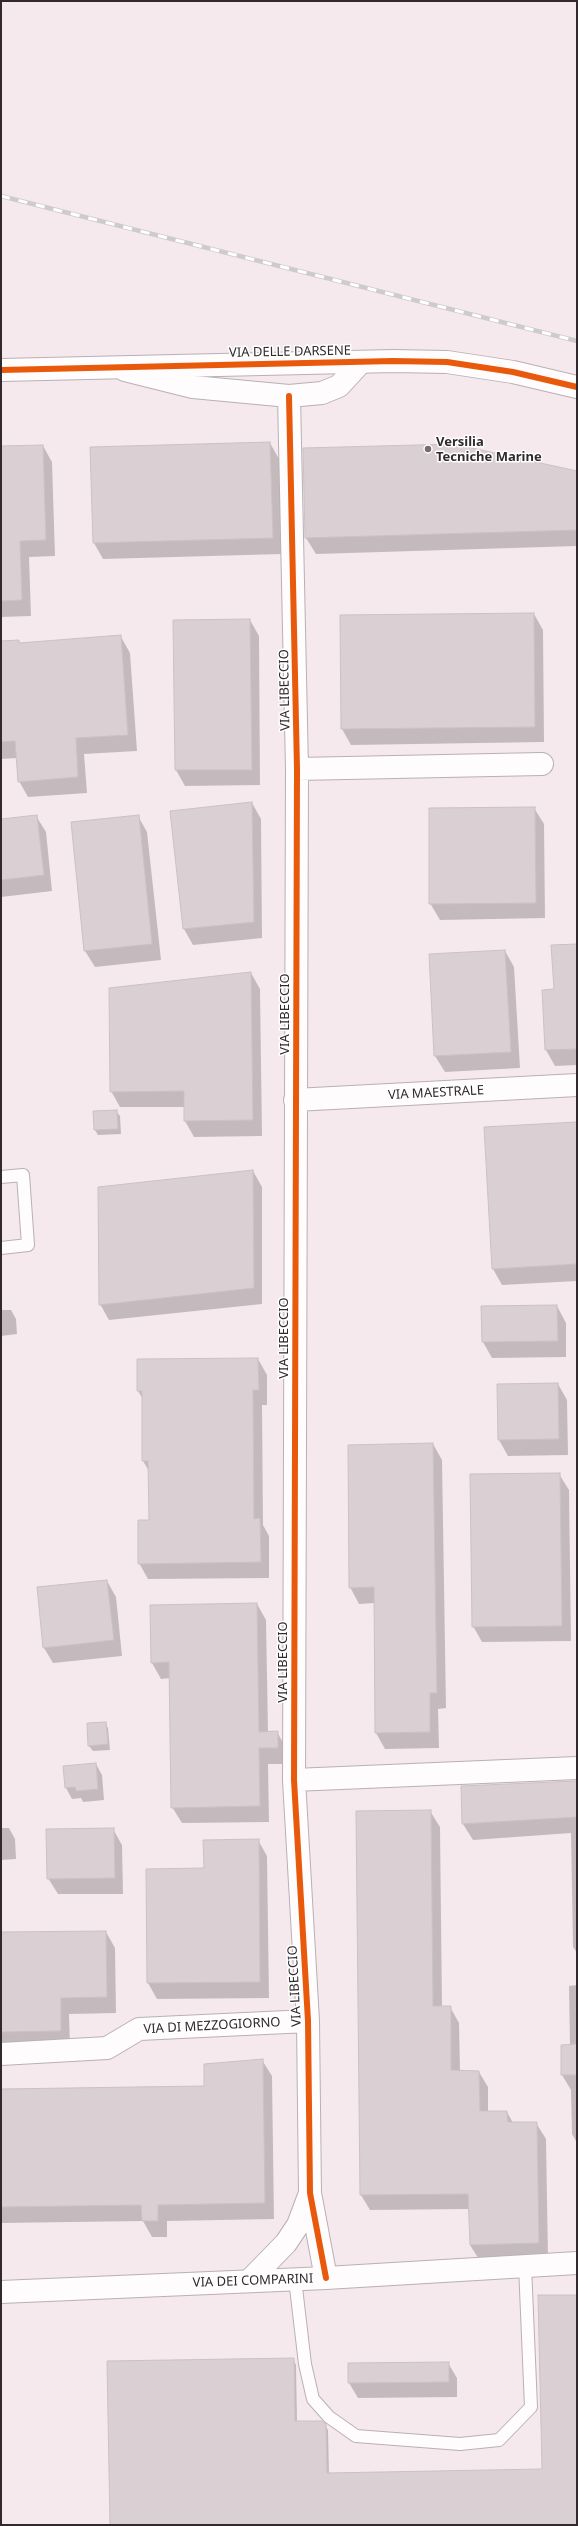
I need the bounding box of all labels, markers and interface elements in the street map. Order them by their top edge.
street label: VIA DELLE DARSENE [229,343,351,361]
place label: Versilia Tecniche Marine [436,434,542,465]
marker: Versilia Tecniche Marine [423,444,433,454]
street label: VIA LIBECCIO [276,649,294,731]
street label: VIA LIBECCIO [277,973,293,1055]
street label: VIA MAESTRALE [388,1083,484,1103]
street label: VIA LIBECCIO [276,1297,292,1379]
street label: VIA LIBECCIO [275,1621,291,1703]
street label: VIA LIBECCIO [285,1945,305,2027]
street label: VIA DI MEZZOGIORNO [143,2015,281,2037]
street label: VIA DEI COMPARINI [192,2271,314,2291]

